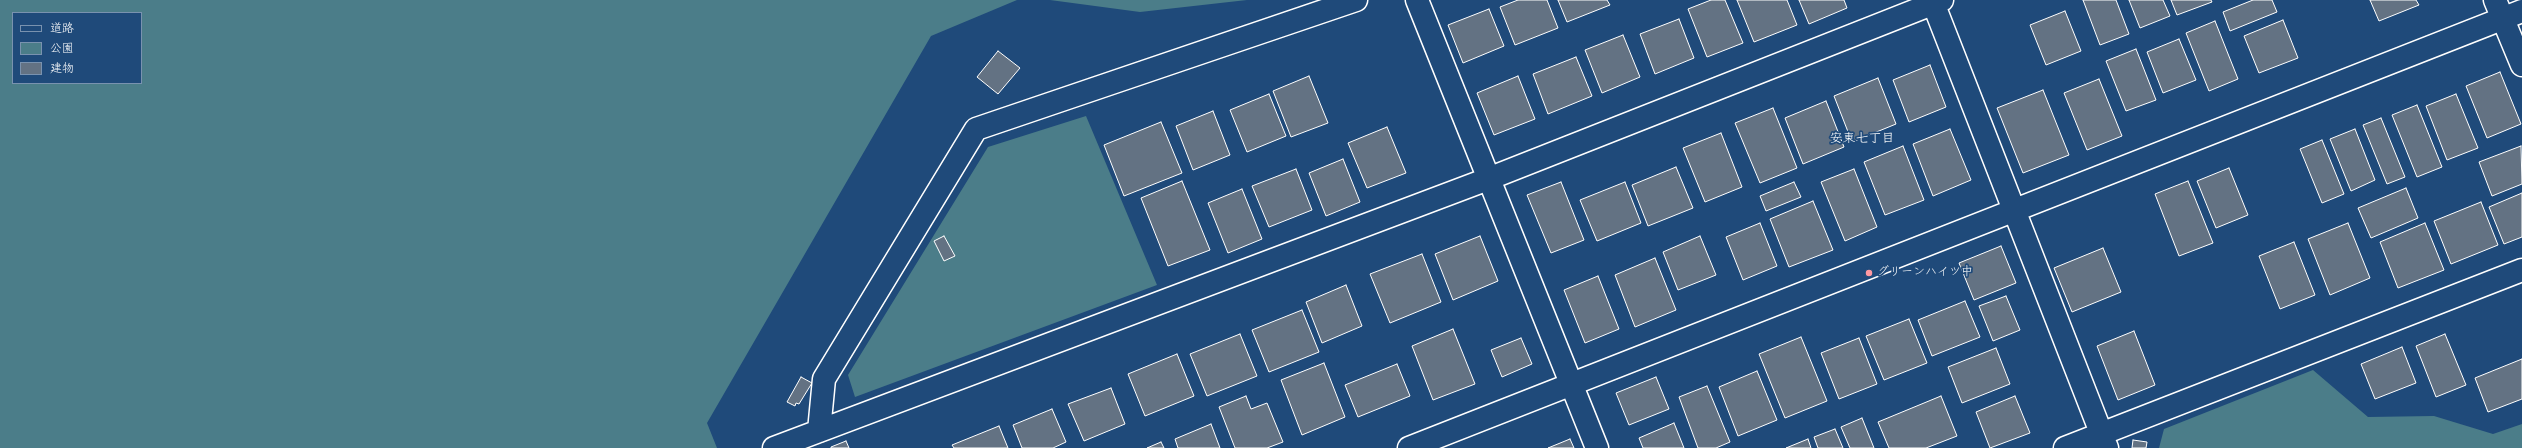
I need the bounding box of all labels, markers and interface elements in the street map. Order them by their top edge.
legend [12,12,142,84]
text: 道路 [50,21,74,38]
text: 公園 [50,41,74,58]
text: 建物 [50,61,74,78]
district label: 安東七丁目 [1830,132,1894,148]
place label: グリーンハイツ中 [1877,266,1973,280]
marker: グリーンハイツ中 [1864,268,1874,278]

